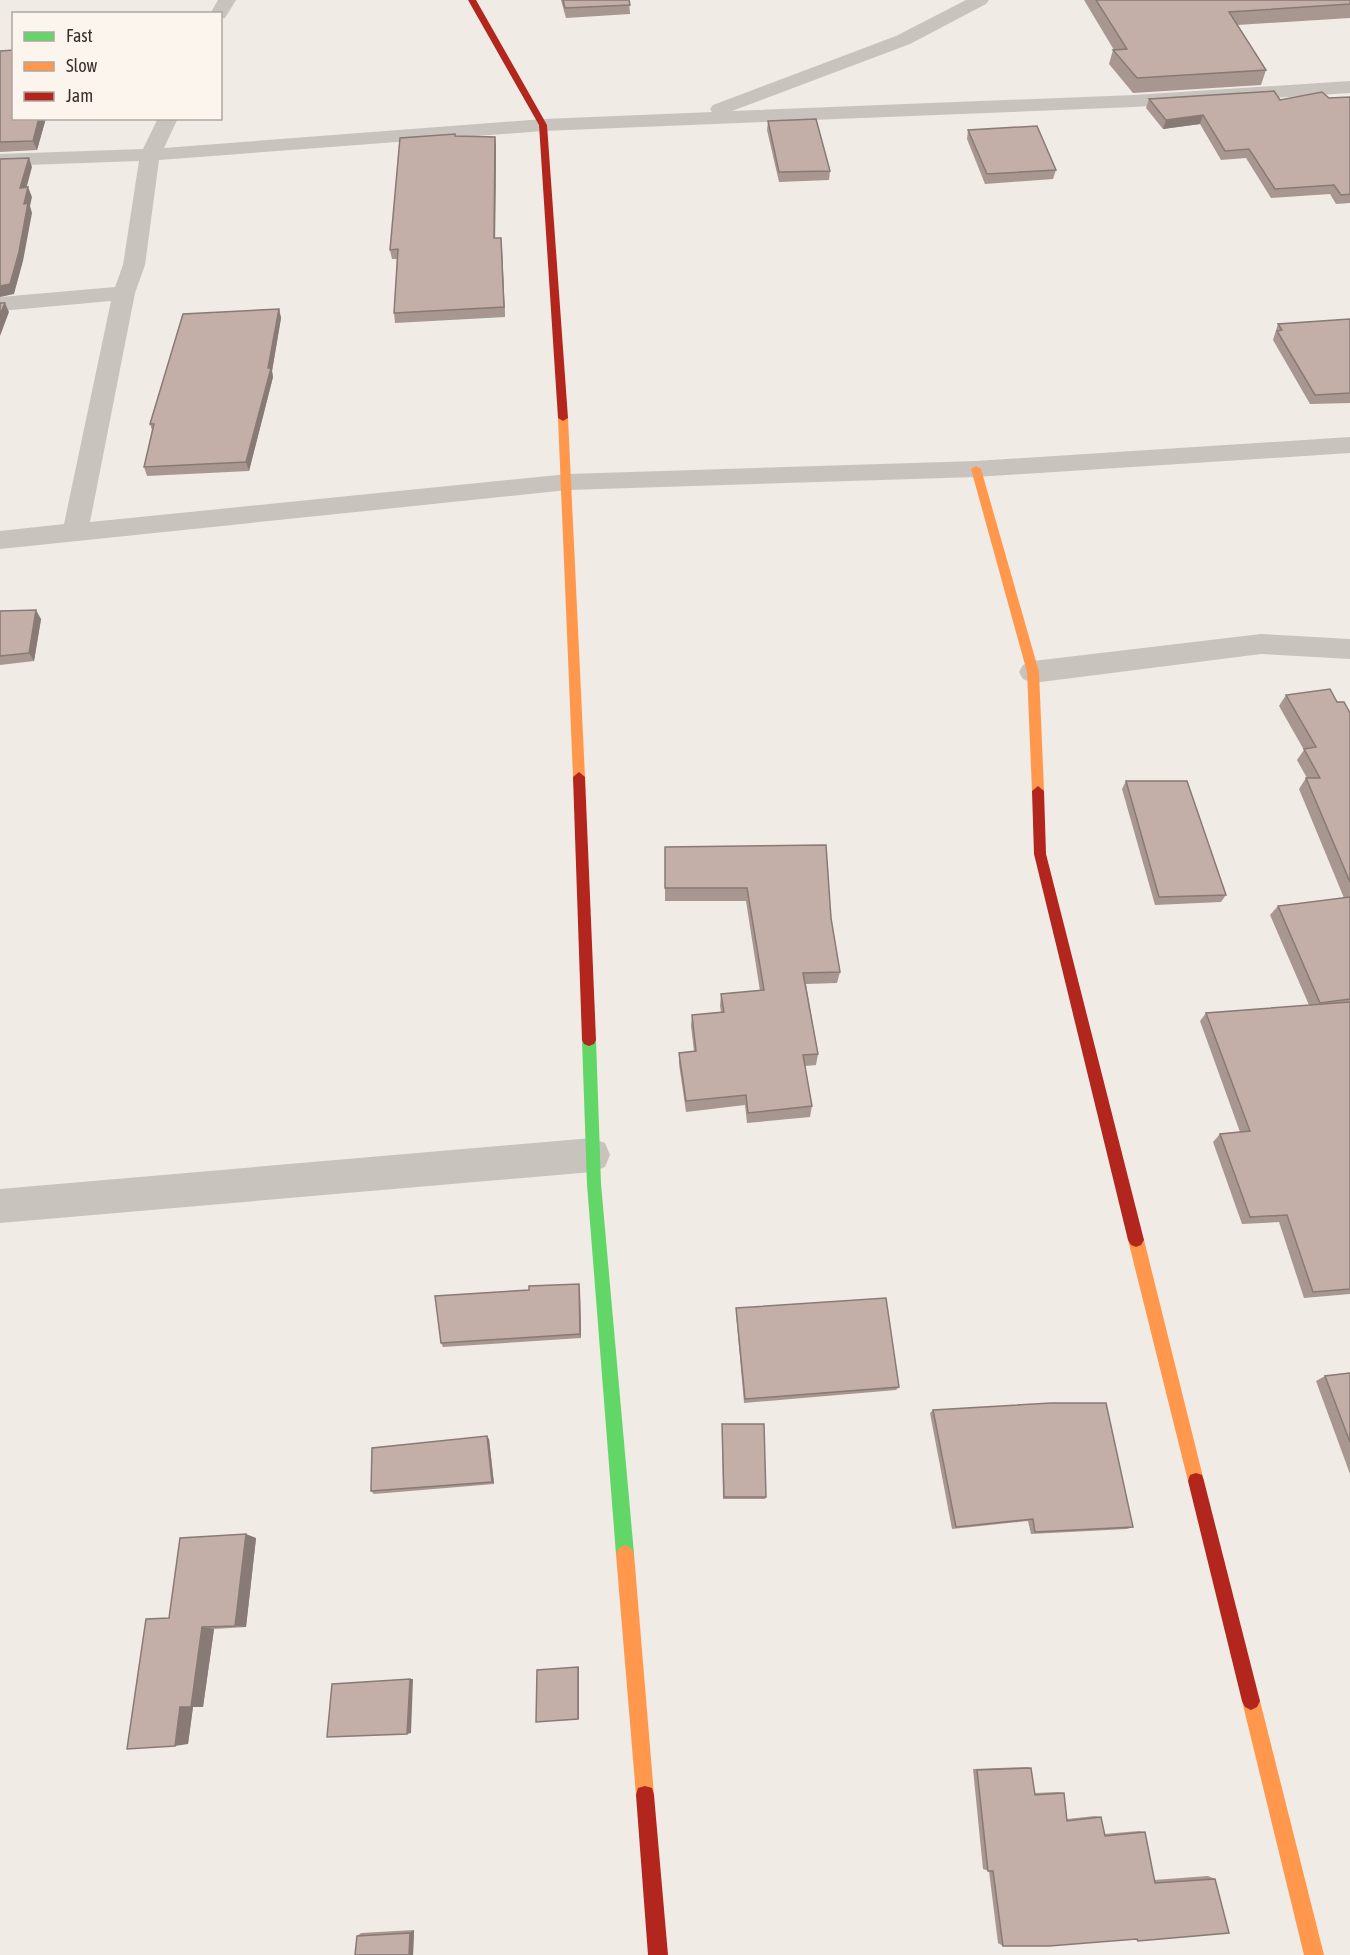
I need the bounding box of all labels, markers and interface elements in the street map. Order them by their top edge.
legend [12,12,222,120]
text: Fast [66,25,93,46]
text: Slow [66,55,97,76]
text: Jam [66,85,93,106]

